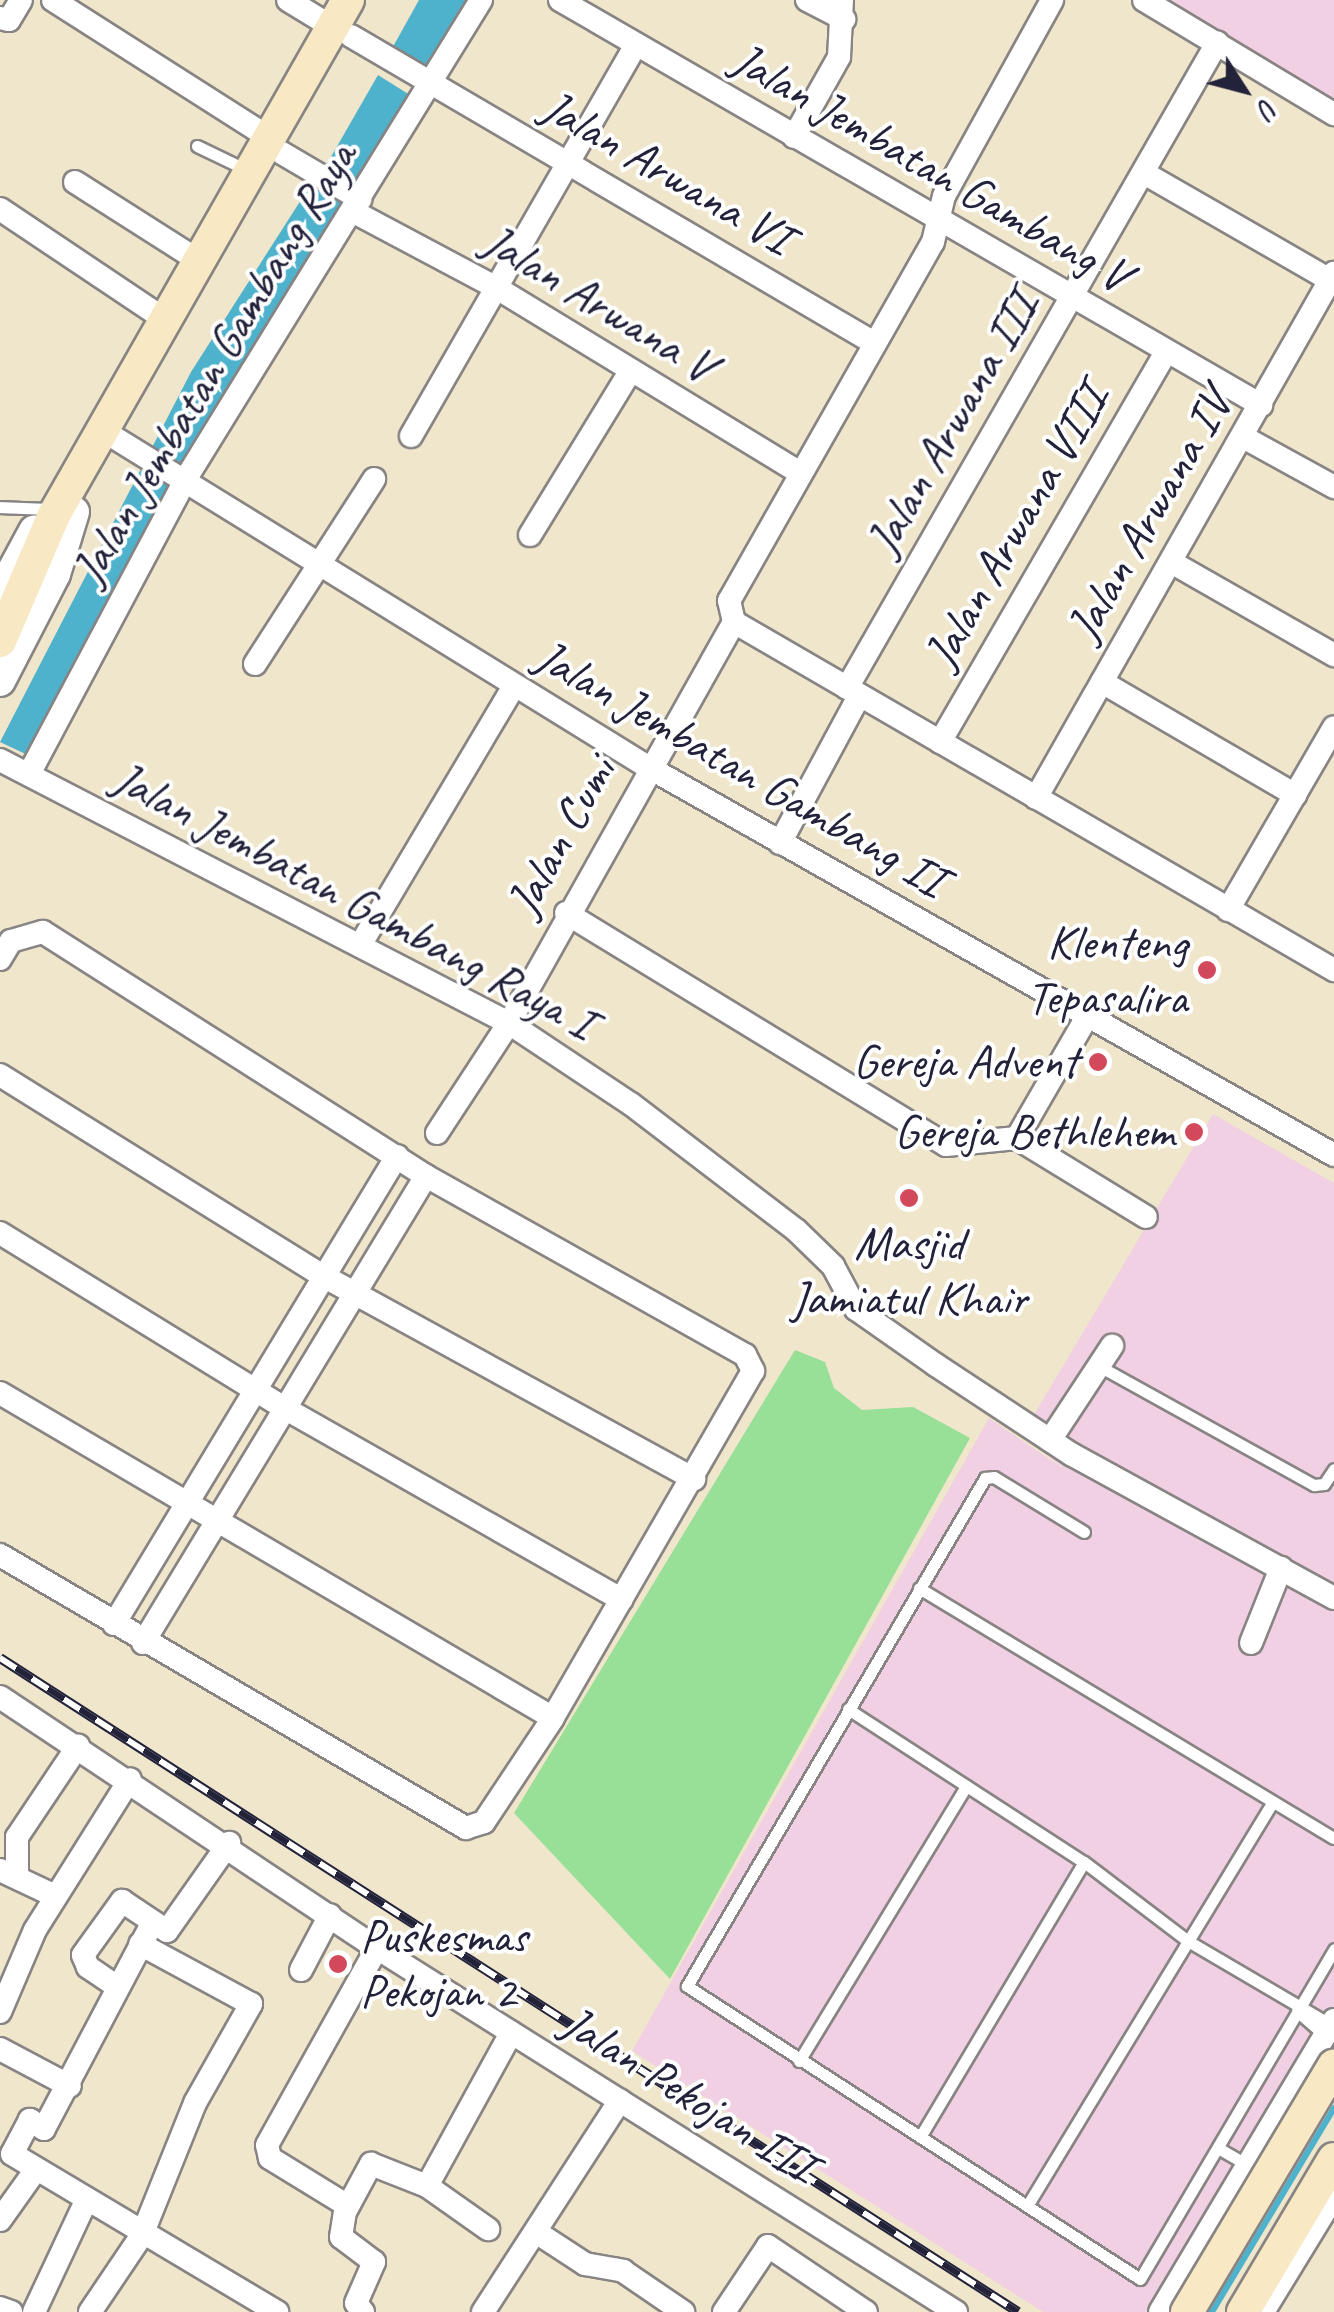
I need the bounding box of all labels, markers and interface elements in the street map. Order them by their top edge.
street label: Jalan Jembatan Gambang V [723,30,1139,304]
north arrow [1194,40,1294,140]
street label: Jalan Arwana VI [532,78,802,266]
text: U [1251,92,1287,124]
street label: Jalan Jembatan Gambang Raya [60,132,368,594]
street label: Jalan Arwana V [473,212,725,394]
street label: Jalan Arwana III [854,282,1050,564]
street label: Jalan Arwana VIII [912,374,1120,678]
street label: Jalan Arwana IV [1054,380,1244,650]
street label: Jalan Jembatan Gambang II [526,627,956,909]
street label: Jalan Cumi [494,747,628,925]
street label: Jalan Jembatan Gambang Raya I [104,749,604,1051]
place label: Klenteng Tepasalira [1027,913,1187,1026]
marker: Klenteng Tepasalira [1196,959,1218,981]
place label: Gereja Advent [853,1033,1078,1091]
marker: Gereja Advent [1087,1051,1109,1073]
place label: Gereja Bethlehem [892,1103,1174,1161]
marker: Gereja Bethlehem [1183,1121,1205,1143]
marker: Masjid Jamiatul Khair [898,1187,920,1209]
place label: Masjid Jamiatul Khair [790,1214,1028,1327]
place label: Puskesmas Pekojan 2 [360,1907,527,2020]
marker: Puskesmas Pekojan 2 [325,1951,351,1977]
street label: Jalan Pekojan III [551,1993,827,2195]

